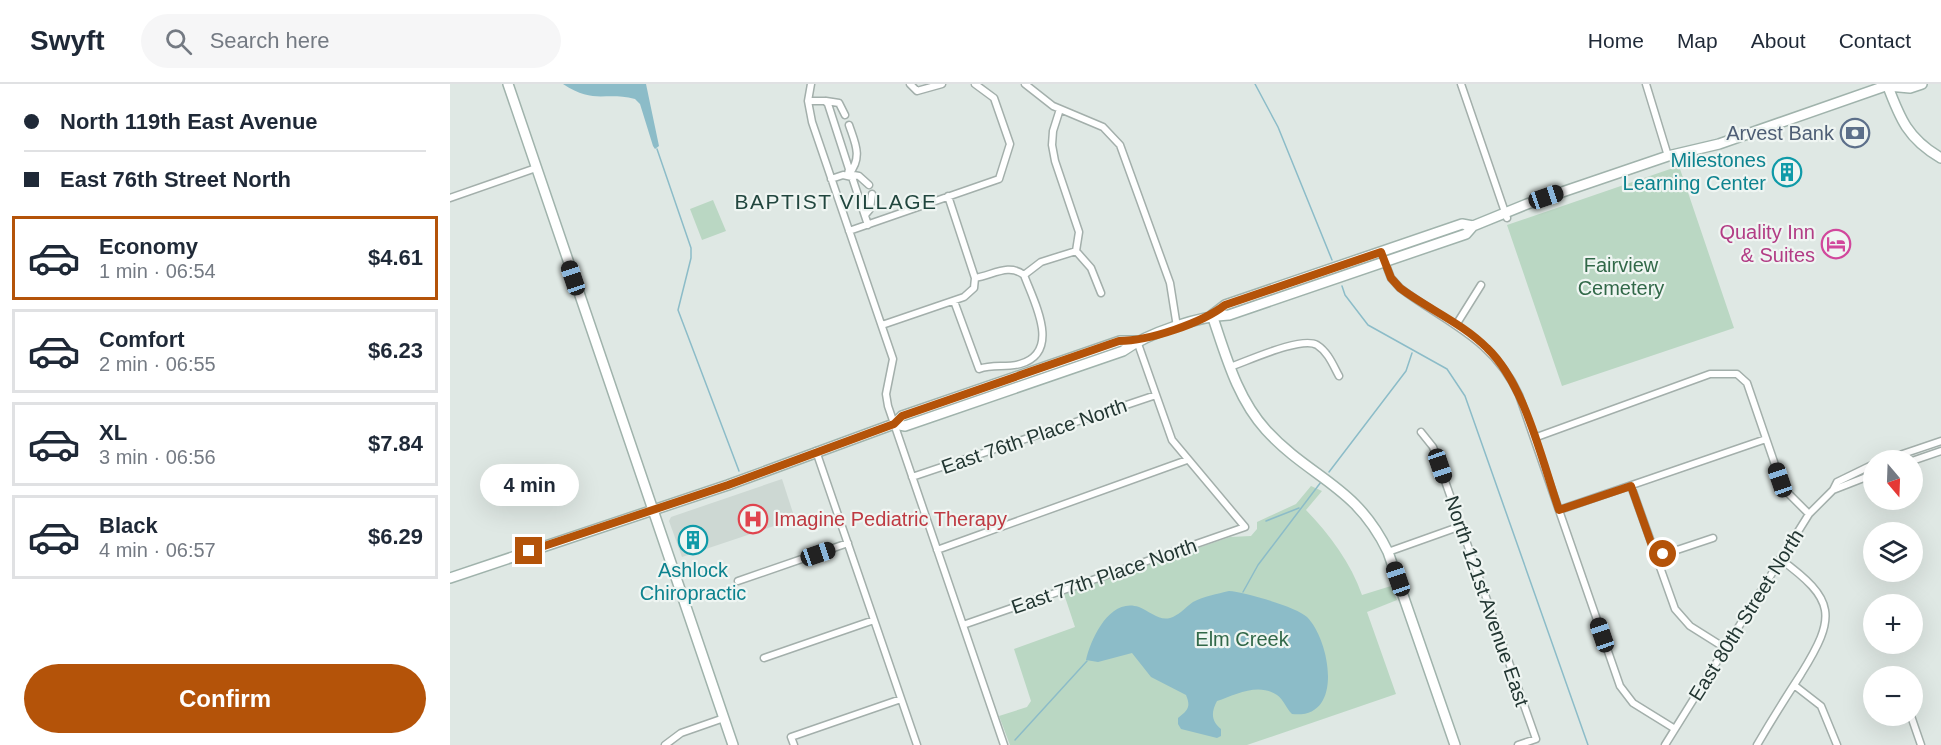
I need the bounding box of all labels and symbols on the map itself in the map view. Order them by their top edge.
bank icon: Arvest Bank [1839,117,1871,149]
place label: Arvest Bank [1726,122,1835,144]
place label: Milestones Learning Center [1623,149,1766,194]
building icon: Milestones Learning Center [1771,156,1803,188]
car [1526,183,1566,211]
district label: BAPTIST VILLAGE [734,190,938,213]
place label: Quality Inn & Suites [1719,221,1815,266]
hotel icon: Quality Inn & Suites [1820,228,1852,260]
park label: Fairview Cemetery [1578,254,1664,299]
car [559,258,587,298]
street label: East 76th Place North [938,394,1130,478]
car [1426,446,1454,486]
north arrow [1863,450,1923,510]
car [1766,460,1794,500]
callout: 4 min [479,464,578,506]
street label: North 121st Avenue East [1441,493,1534,709]
hospital icon: Imagine Pediatric Therapy [737,503,769,535]
place label: Imagine Pediatric Therapy [774,508,1007,530]
building icon: Ashlock Chiropractic [677,524,709,556]
street label: East 80th Street North [1684,525,1808,705]
street label: East 77th Place North [1008,534,1200,618]
route end [515,537,542,564]
car [798,540,838,568]
route start [1649,540,1676,567]
place label: Ashlock Chiropractic [640,559,746,604]
car [1384,559,1412,599]
car [1588,615,1616,655]
park label: Elm Creek [1195,628,1290,650]

